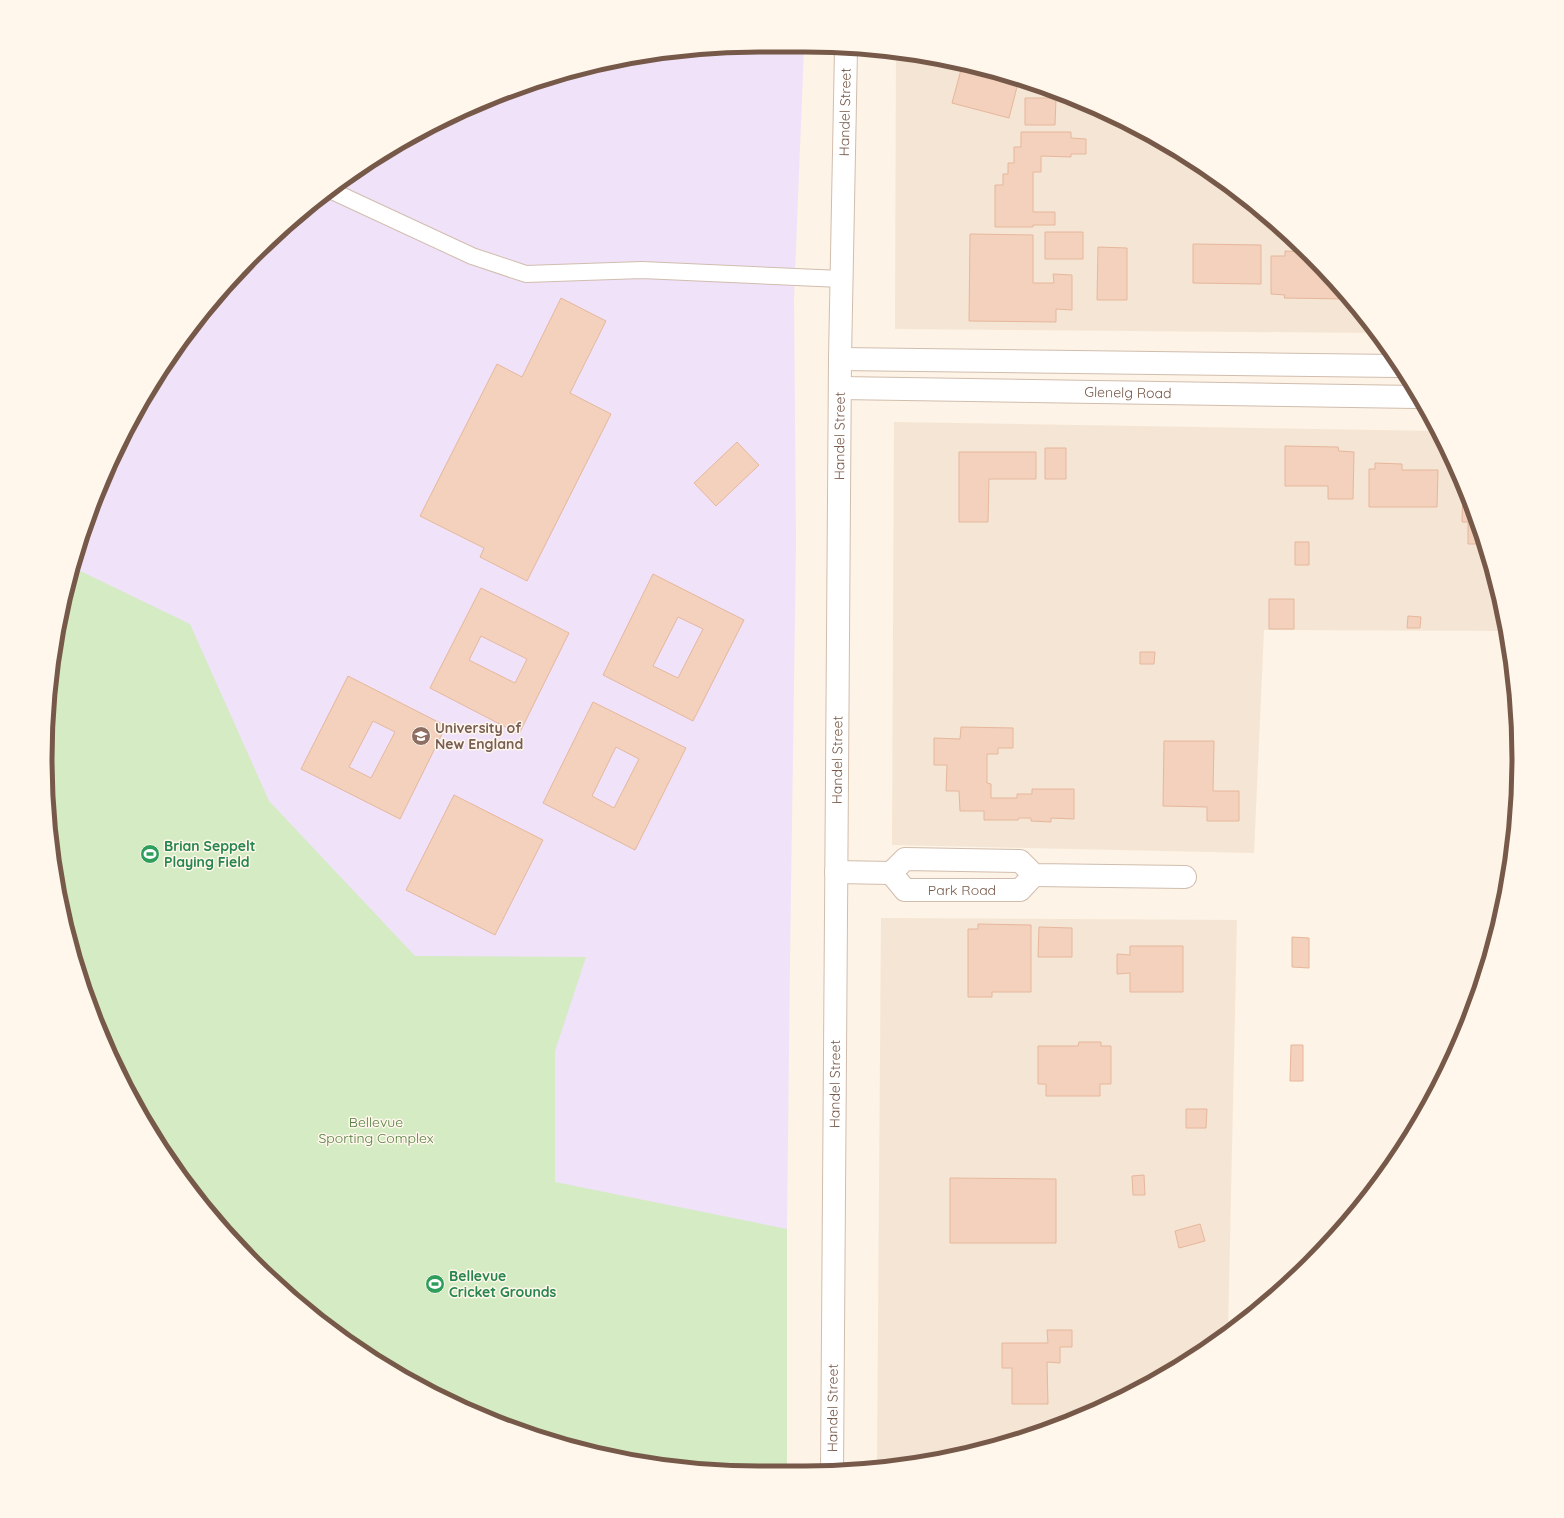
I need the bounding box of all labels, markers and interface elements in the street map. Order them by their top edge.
street label: Handel Street [835,67,855,156]
street label: Glenelg Road [1084,383,1172,402]
street label: Handel Street [830,391,849,480]
street label: Handel Street [828,715,846,804]
place label: University of New England [435,719,523,753]
school or university icon: University of New England [410,725,432,747]
place label: Brian Seppelt Playing Field [164,837,256,871]
sports icon: Brian Seppelt Playing Field [139,843,161,865]
street label: Park Road [928,881,996,899]
street label: Handel Street [825,1039,844,1128]
park label: Bellevue Sporting Complex [318,1113,434,1147]
place label: Bellevue Cricket Grounds [449,1267,557,1301]
sports icon: Bellevue Cricket Grounds [424,1273,446,1295]
street label: Handel Street [823,1363,842,1452]

